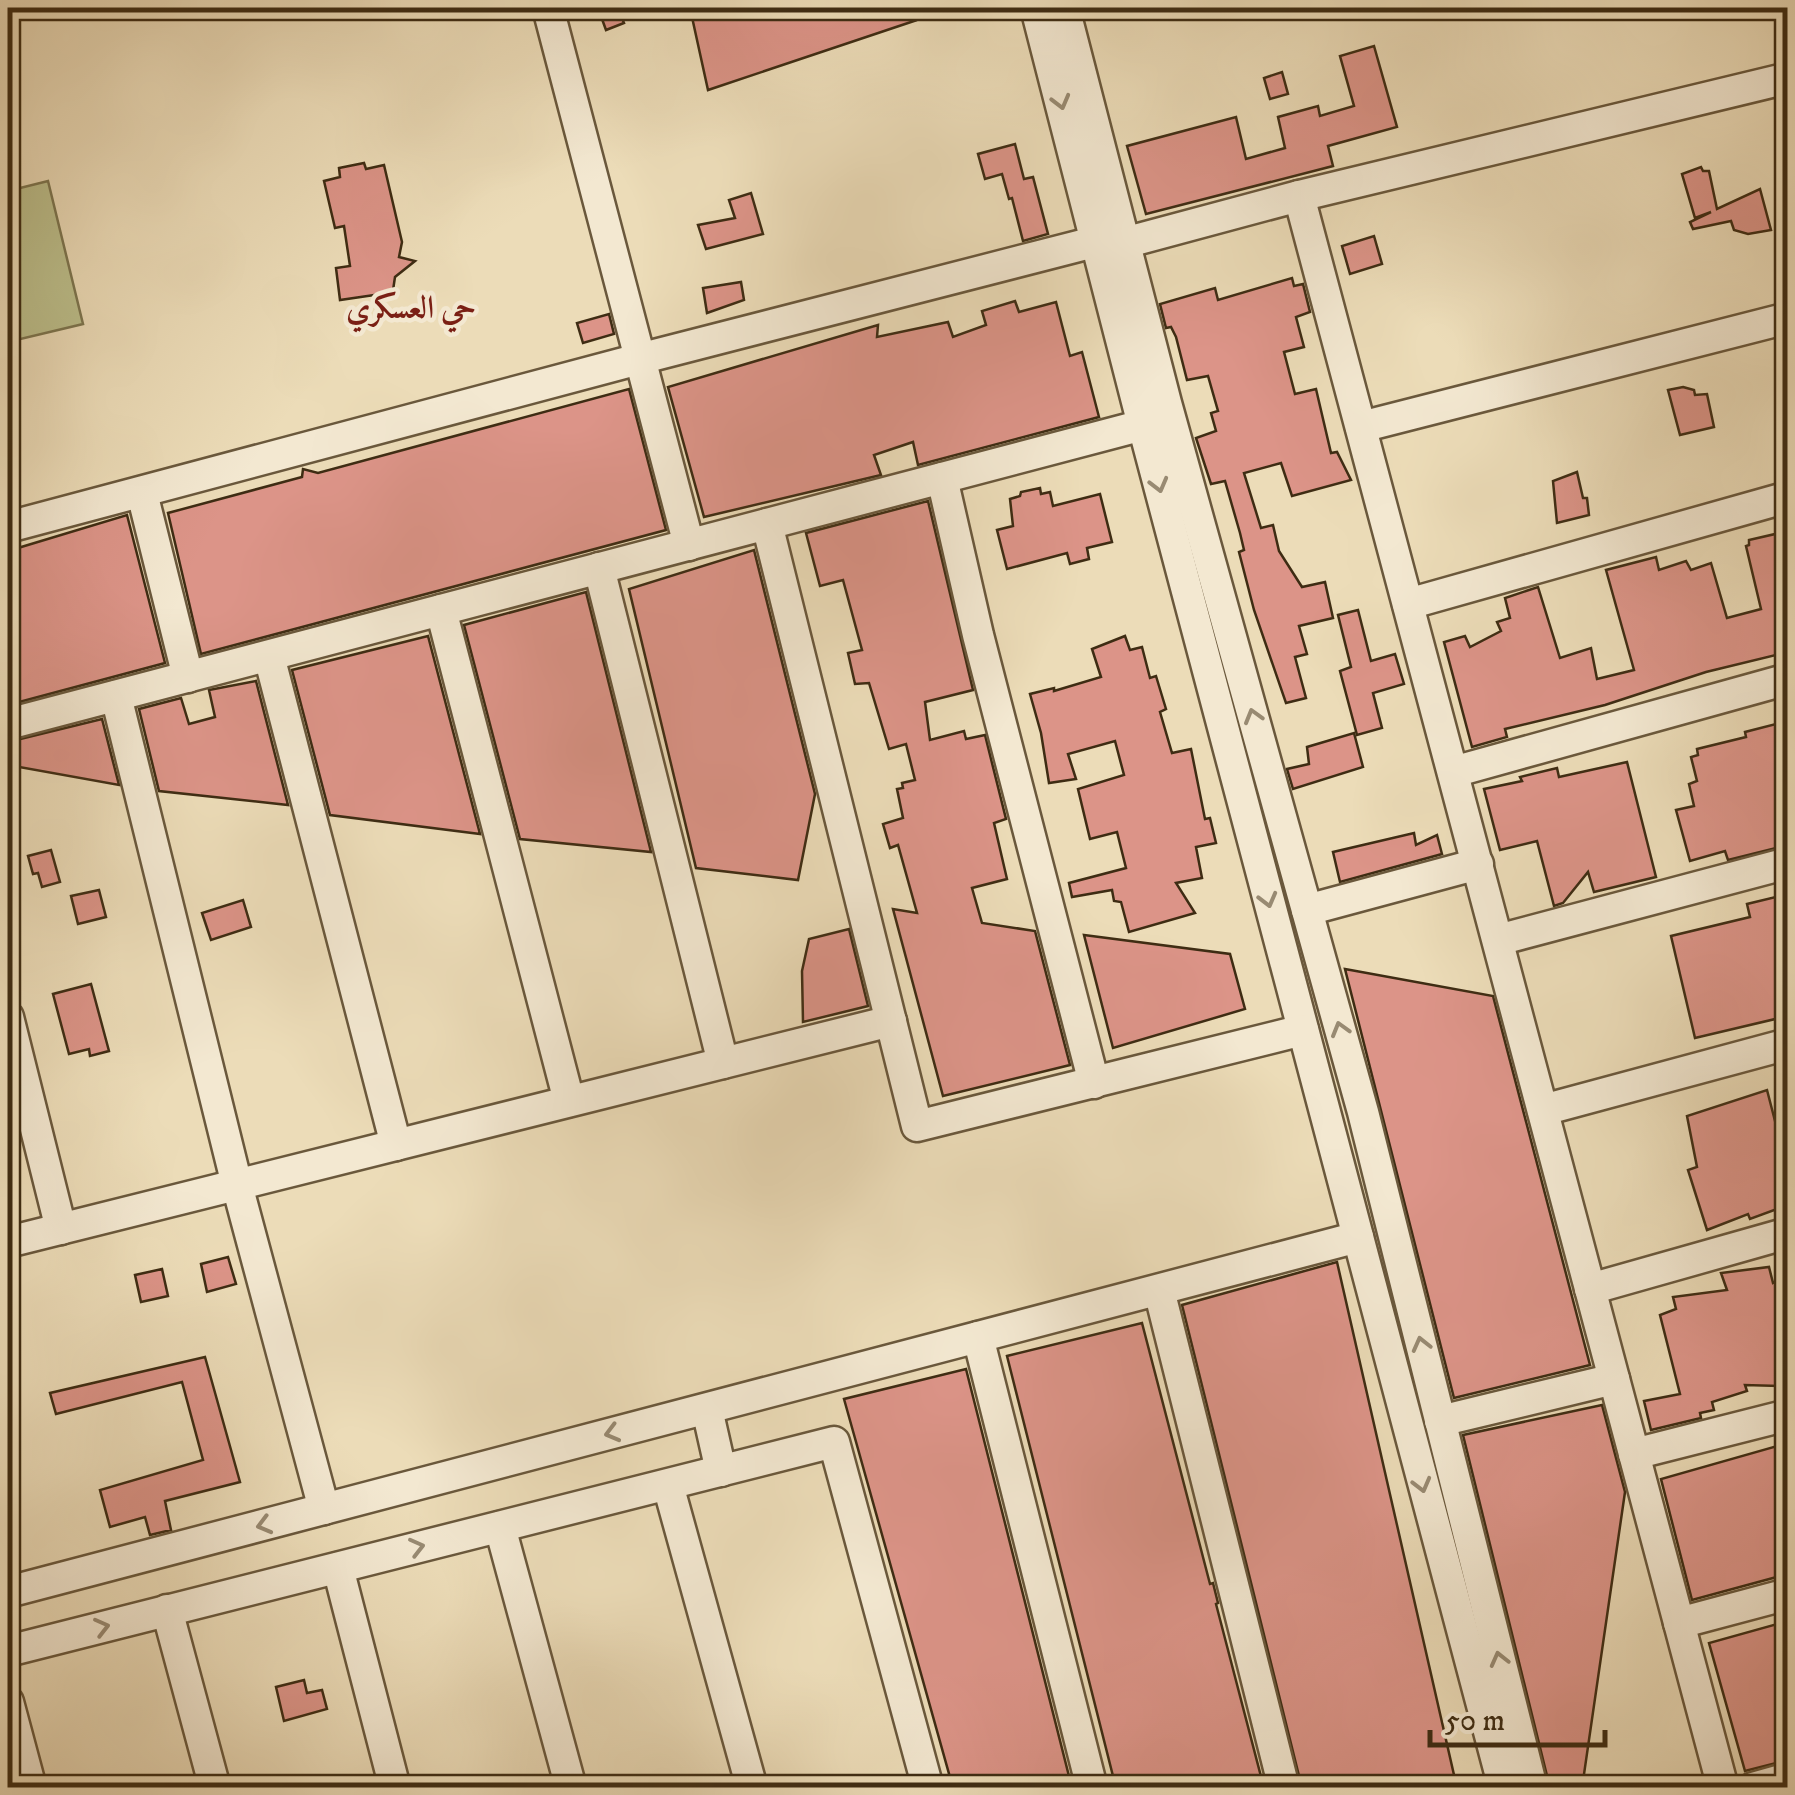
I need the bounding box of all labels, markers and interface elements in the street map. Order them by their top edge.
one-way arrow [1050,93,1071,110]
district label: حي العسكري [346,289,476,333]
one-way arrow [1147,475,1168,493]
one-way arrow [1244,708,1265,725]
one-way arrow [1256,891,1277,909]
one-way arrow [1331,1021,1352,1038]
one-way arrow [1411,1336,1432,1353]
one-way arrow [604,1422,622,1443]
one-way arrow [1411,1476,1432,1493]
one-way arrow [256,1513,273,1534]
one-way arrow [408,1538,425,1559]
one-way arrow [93,1618,110,1639]
one-way arrow [1489,1651,1510,1668]
scale bar [1430,1685,1605,1747]
text: 50 m [1445,1703,1505,1740]

